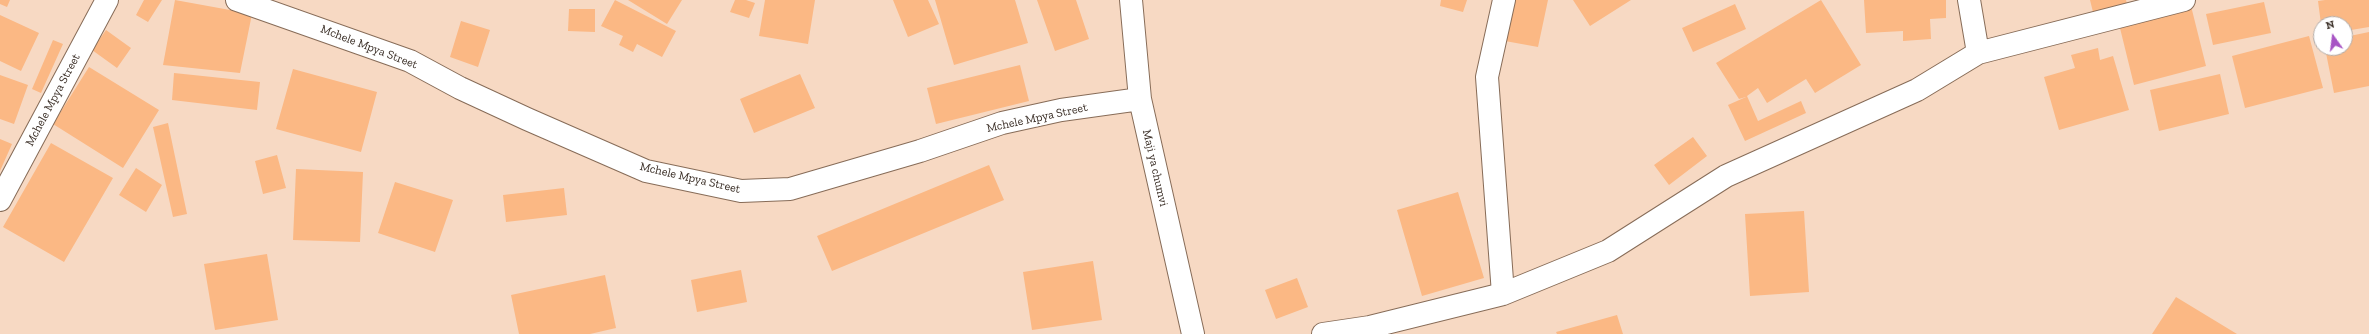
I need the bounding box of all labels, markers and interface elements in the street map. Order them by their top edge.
north arrow [2313,16,2353,56]
text: N [2325,18,2336,32]
street label: Mchele Mpya Street [318,22,420,72]
street label: Mchele Mpya Street [23,51,83,149]
street label: Mchele Mpya Street [985,100,1089,136]
street label: Maji ya chumvi [1139,128,1171,208]
street label: Mchele Mpya Street [638,159,742,197]

